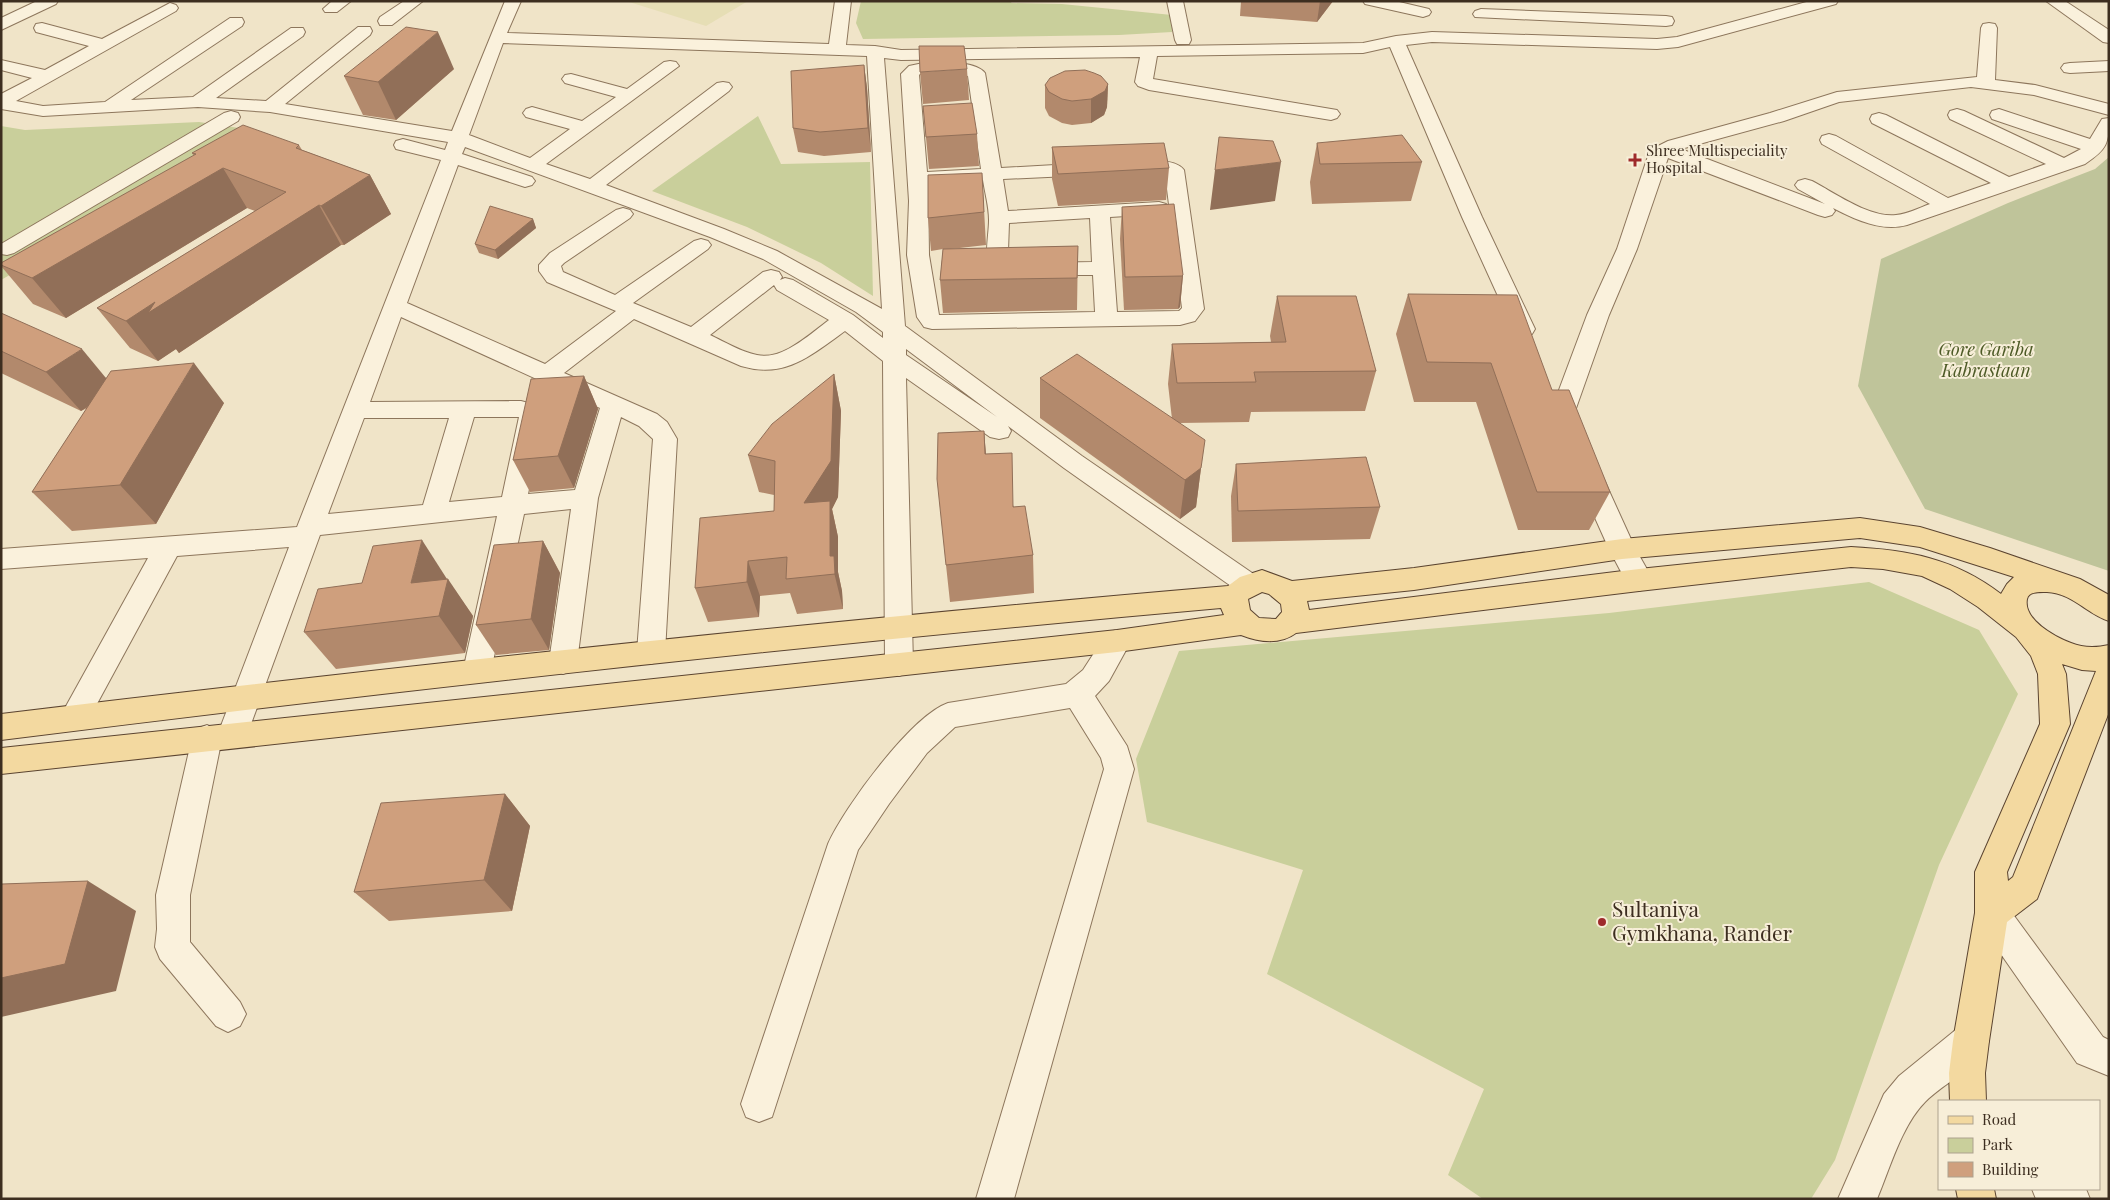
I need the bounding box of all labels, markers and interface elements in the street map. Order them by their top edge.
place label: Shree Multispeciality Hospital [1646,140,1788,177]
marker: Shree Multispeciality Hospital [1628,153,1642,167]
park label: Gore Gariba Kabrastaan [1938,337,2034,382]
place label: Sultaniya Gymkhana, Rander [1612,894,1793,946]
marker: Sultaniya Gymkhana, Rander [1596,916,1608,928]
legend [1938,1100,2100,1190]
text: Road [1982,1109,2016,1129]
text: Park [1982,1134,2014,1154]
text: Building [1982,1159,2039,1179]

